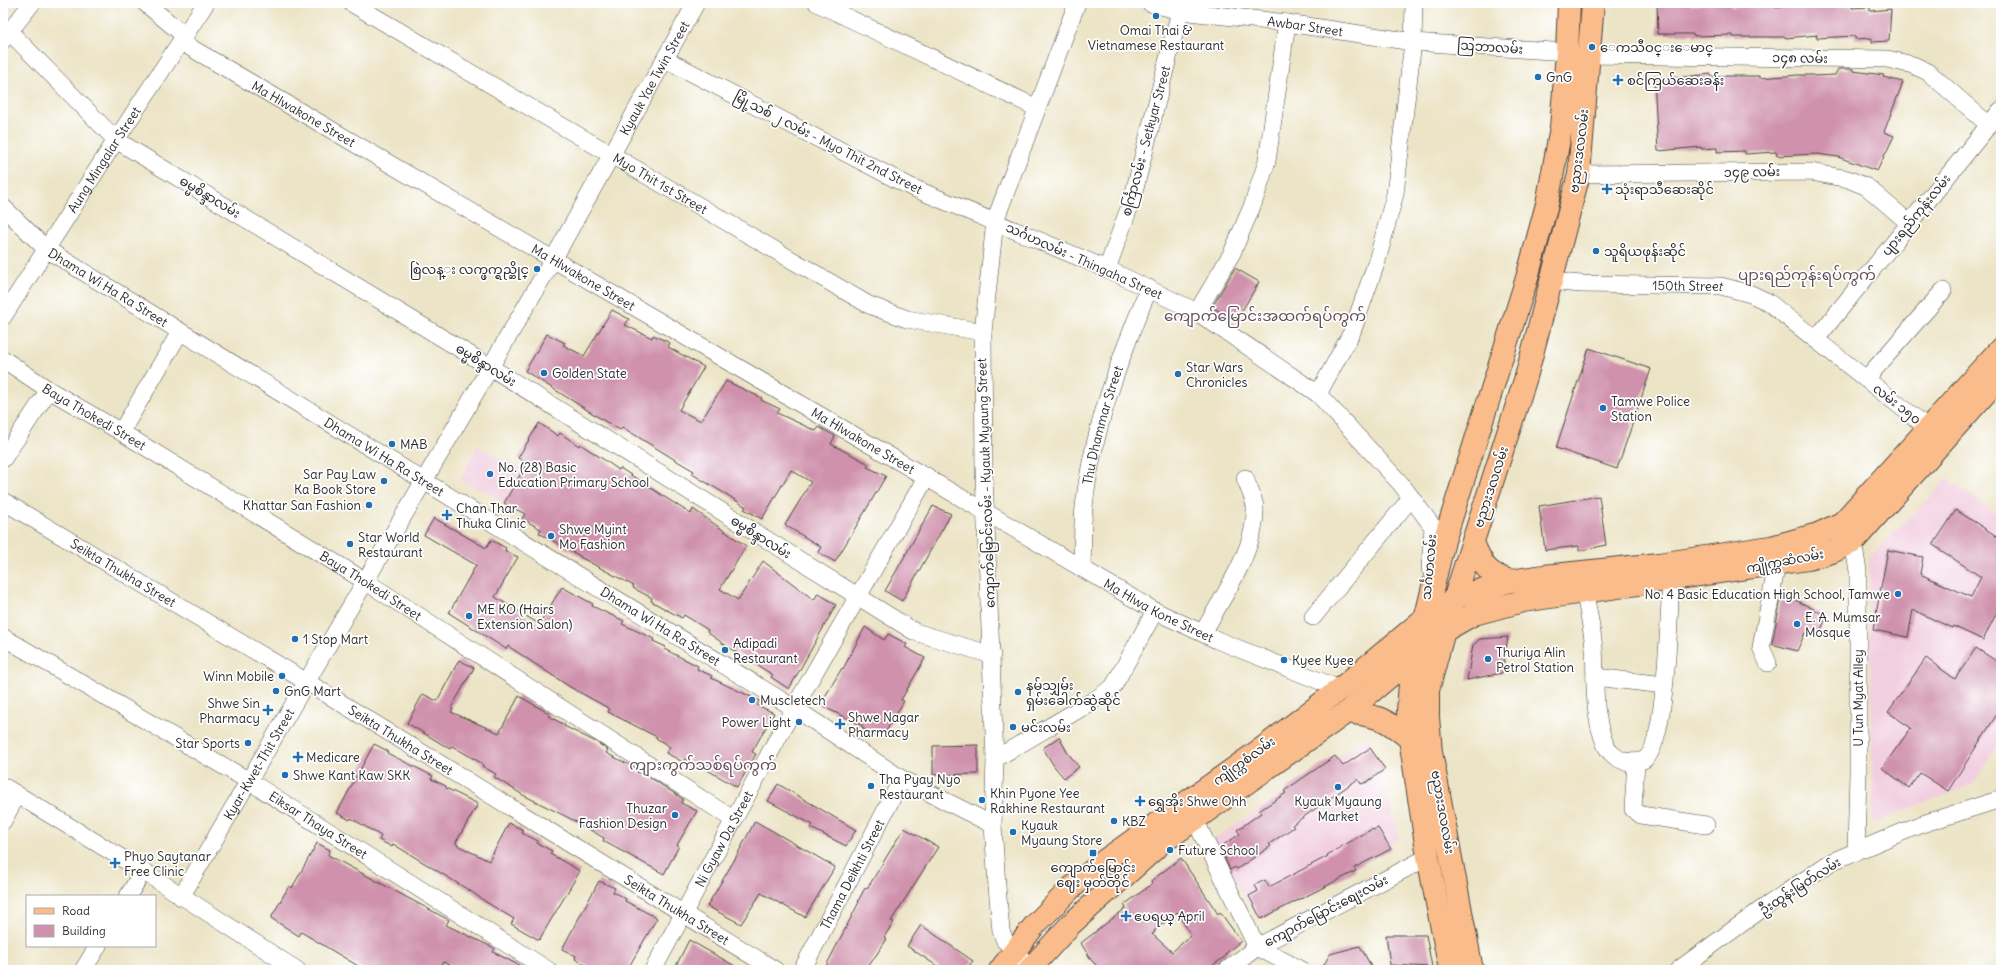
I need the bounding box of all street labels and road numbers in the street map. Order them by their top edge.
street label: Awbar Street [1266,12,1345,40]
street label: Kyauk Yae Twin Street [616,17,693,138]
street label: ဩဘာလမ်း [1456,36,1524,60]
street label: ၁၄၈ လမ်း [1772,49,1828,69]
street label: စင်္ကြာလမ်း - Setkyar Street [1118,63,1176,219]
street label: Ma Hlwakone Street [249,77,359,151]
street label: မြို့သစ် ၂ လမ်း - Myo Thit 2nd Street [730,88,925,200]
street label: Aung Mingalar Street [63,103,145,216]
street label: ဗညားဒလလမ်း [1565,108,1595,194]
street label: Myo Thit 1st Street [610,149,711,218]
street label: ၁၄၉ လမ်း [1724,163,1780,183]
street label: ပျားရည်ကုန်းလမ်း [1878,171,1956,261]
street label: ဓမ္မစိန္ဒာလမ်း [175,172,244,224]
street label: သင်္ဂဟလမ်း - Thingaha Street [1003,219,1166,304]
street label: Ma Hlwakone Street [528,240,639,314]
street label: Dhama Wi Ha Ra Street [45,244,172,331]
street label: 150th Street [1652,277,1726,295]
street label: ဓမ္မစိန္ဒာလမ်း [451,340,519,392]
street label: ကျောက်မြောင်းလမ်း - Kyauk Myaung Street [973,357,1001,608]
street label: Thu Dhammar Street [1079,363,1127,486]
street label: Baya Thokedi Street [39,379,150,454]
street label: လမ်း ၁၅၀ [1868,380,1924,430]
street label: Ma Hlwakone Street [808,404,919,478]
street label: Dhama Wi Ha Ra Street [321,413,448,500]
street label: ဗညားဒလလမ်း [1470,444,1514,530]
street label: ဓမ္မစိန္ဒာလမ်း [726,512,794,564]
street label: သင်္ဂဟလမ်း [1418,533,1440,601]
street label: Seikta Thukha Street [67,535,180,611]
street label: ကျိုက္ကဆံလမ်း [1745,545,1826,579]
street label: Baya Thokedi Street [317,547,426,624]
street label: Ma Hlwa Kone Street [1101,574,1217,646]
street label: Dhama Wi Ha Ra Street [597,583,724,670]
street label: U Tun Myat Alley [1850,649,1867,747]
street label: Seikta Thukha Street [345,701,457,779]
street label: Kyar-Kwet-Thit Street [219,705,298,823]
street label: ကျိုက္ကစံလမ်း [1210,733,1280,791]
street label: ဗညားဒလလမ်း [1425,769,1459,855]
street label: Eiksar Thaya Street [266,787,371,863]
street label: Ni Gyaw Da Street [691,787,757,890]
street label: Thama Deikhti Street [816,816,888,932]
street label: ဦးထွန်းမြတ်လမ်း [1756,853,1845,920]
street label: Seikta Thukha Street [621,871,733,949]
street label: ကျောက်မြောင်းစျေးလမ်း [1261,871,1392,953]

